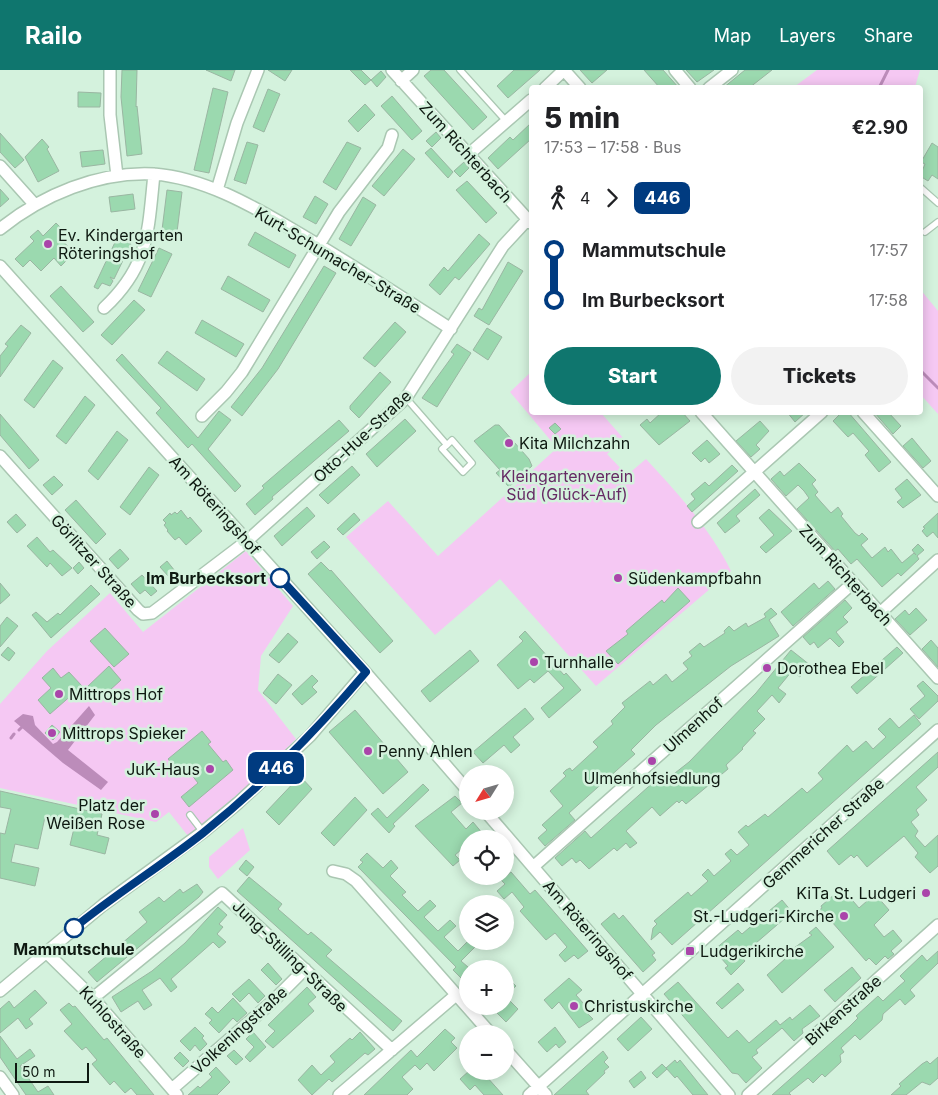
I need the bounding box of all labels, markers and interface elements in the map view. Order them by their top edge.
text: Railo [25,21,82,50]
text: Map [714,25,751,46]
text: Layers [779,25,836,46]
text: Share [864,25,913,46]
street label: Zum Richterbach [415,97,517,207]
text: 5 min [544,101,620,135]
text: €2.90 [852,116,908,139]
text: 17:53 – 17:58 · Bus [544,137,681,157]
icon: walk [544,184,572,212]
icon: forward [598,184,626,212]
text: 446 [644,187,680,208]
text: 4 [580,188,590,208]
street label: Kurt-Schumacher-Straße [251,203,425,317]
place label: Ev. Kindergarten Röteringshof [58,225,183,263]
marker: Ev. Kindergarten Röteringshof [42,238,54,250]
text: Mammutschule [582,239,726,262]
text: 17:57 [870,240,908,260]
text: Im Burbecksort [582,289,724,312]
text: 17:58 [869,290,908,310]
button: Start [544,347,721,405]
button: Tickets [731,347,908,405]
street label: Otto-Hue-Straße [309,385,415,487]
place label: Kita Milchzahn [519,433,630,453]
marker: Kita Milchzahn [503,437,515,449]
street label: Am Röteringshof [165,451,265,559]
park label: Kleingartenverein Süd (Glück-Auf) [501,466,633,504]
street label: Görlitzer Straße [47,510,141,612]
street label: Zum Richterbach [795,520,897,630]
place label: Im Burbecksort [146,568,266,588]
marker: Im Burbecksort [270,568,290,588]
place label: Südenkampfbahn [628,568,762,588]
marker: Südenkampfbahn [612,572,624,584]
place label: Turnhalle [544,652,614,672]
marker: Turnhalle [528,656,540,668]
place label: Dorothea Ebel [777,658,884,678]
marker: Dorothea Ebel [761,662,773,674]
place label: Mittrops Hof [69,684,163,704]
marker: Mittrops Hof [53,688,65,700]
street label: Ulmenhof [659,693,727,757]
place label: Mittrops Spieker [62,723,186,743]
marker: Mittrops Spieker [46,727,58,739]
place label: Penny Ahlen [378,741,473,761]
marker: Penny Ahlen [362,745,374,757]
line badge: 446 [247,752,305,784]
marker: Ulmenhofsiedlung [646,755,658,767]
text: 446 [258,757,294,778]
place label: JuK-Haus [126,759,200,779]
marker: JuK-Haus [204,763,216,775]
north arrow [459,765,514,820]
map controls [459,765,514,1080]
place label: Ulmenhofsiedlung [583,768,721,788]
street label: Gemmericher Straße [758,773,888,893]
place label: Platz der Weißen Rose [46,795,145,833]
marker: Platz der Weißen Rose [149,808,161,820]
button: locate [459,830,514,885]
street label: Am Röteringshof [539,876,637,984]
place label: KiTa St. Ludgeri [796,883,916,903]
marker: KiTa St. Ludgeri [920,887,932,899]
button: layers [459,895,514,950]
street label: Jung-Stilling-Straße [228,896,352,1016]
place label: St.-Ludgeri-Kirche [693,906,834,926]
marker: St.-Ludgeri-Kirche [838,910,850,922]
marker: Mammutschule [64,918,84,938]
place label: Mammutschule [13,939,135,959]
place label: Ludgerikirche [700,941,804,961]
marker: Ludgerikirche [684,945,696,957]
button: + [459,960,514,1015]
street label: Birkenstraße [801,971,885,1049]
street label: Kuhlostraße [75,982,151,1062]
street label: Volkeningstraße [187,982,291,1078]
place label: Christuskirche [584,996,693,1016]
marker: Christuskirche [568,1000,580,1012]
button: − [459,1025,514,1080]
scale bar [15,1060,89,1083]
text: 50 m [22,1063,56,1080]

